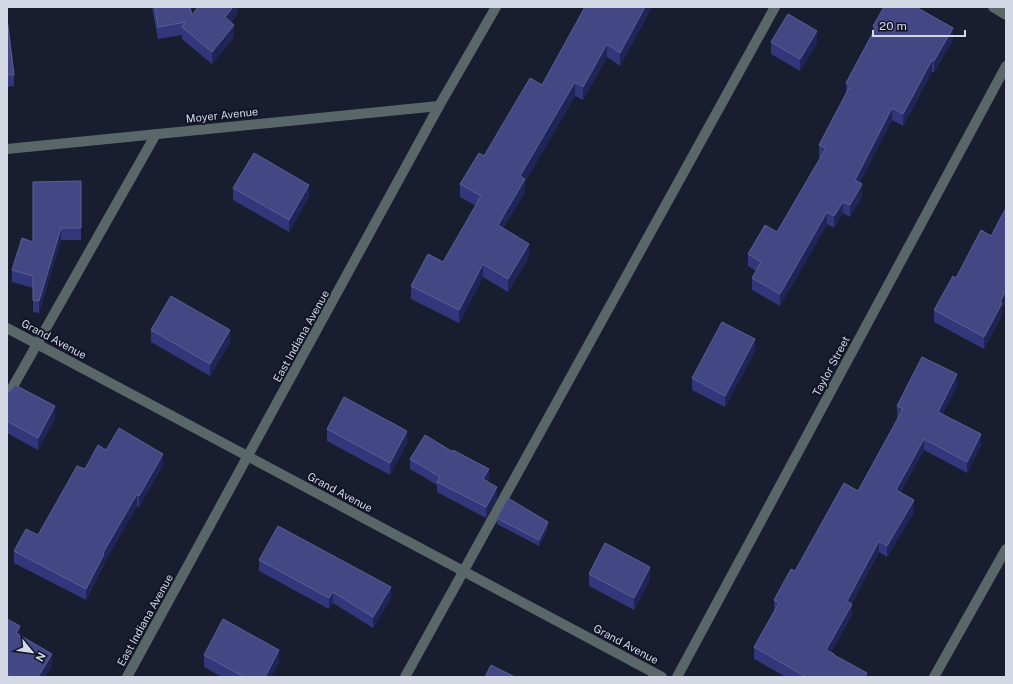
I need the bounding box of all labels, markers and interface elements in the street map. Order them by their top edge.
scale bar [873,12,965,38]
text: 20 m [879,19,907,33]
street label: Moyer Avenue [185,105,259,125]
street label: East Indiana Avenue [271,288,331,384]
street label: Grand Avenue [20,317,88,361]
street label: Taylor Street [810,334,852,398]
street label: Grand Avenue [306,470,374,514]
street label: East Indiana Avenue [115,572,175,668]
street label: Grand Avenue [592,622,660,666]
north arrow [12,632,52,672]
text: N [33,650,48,664]

